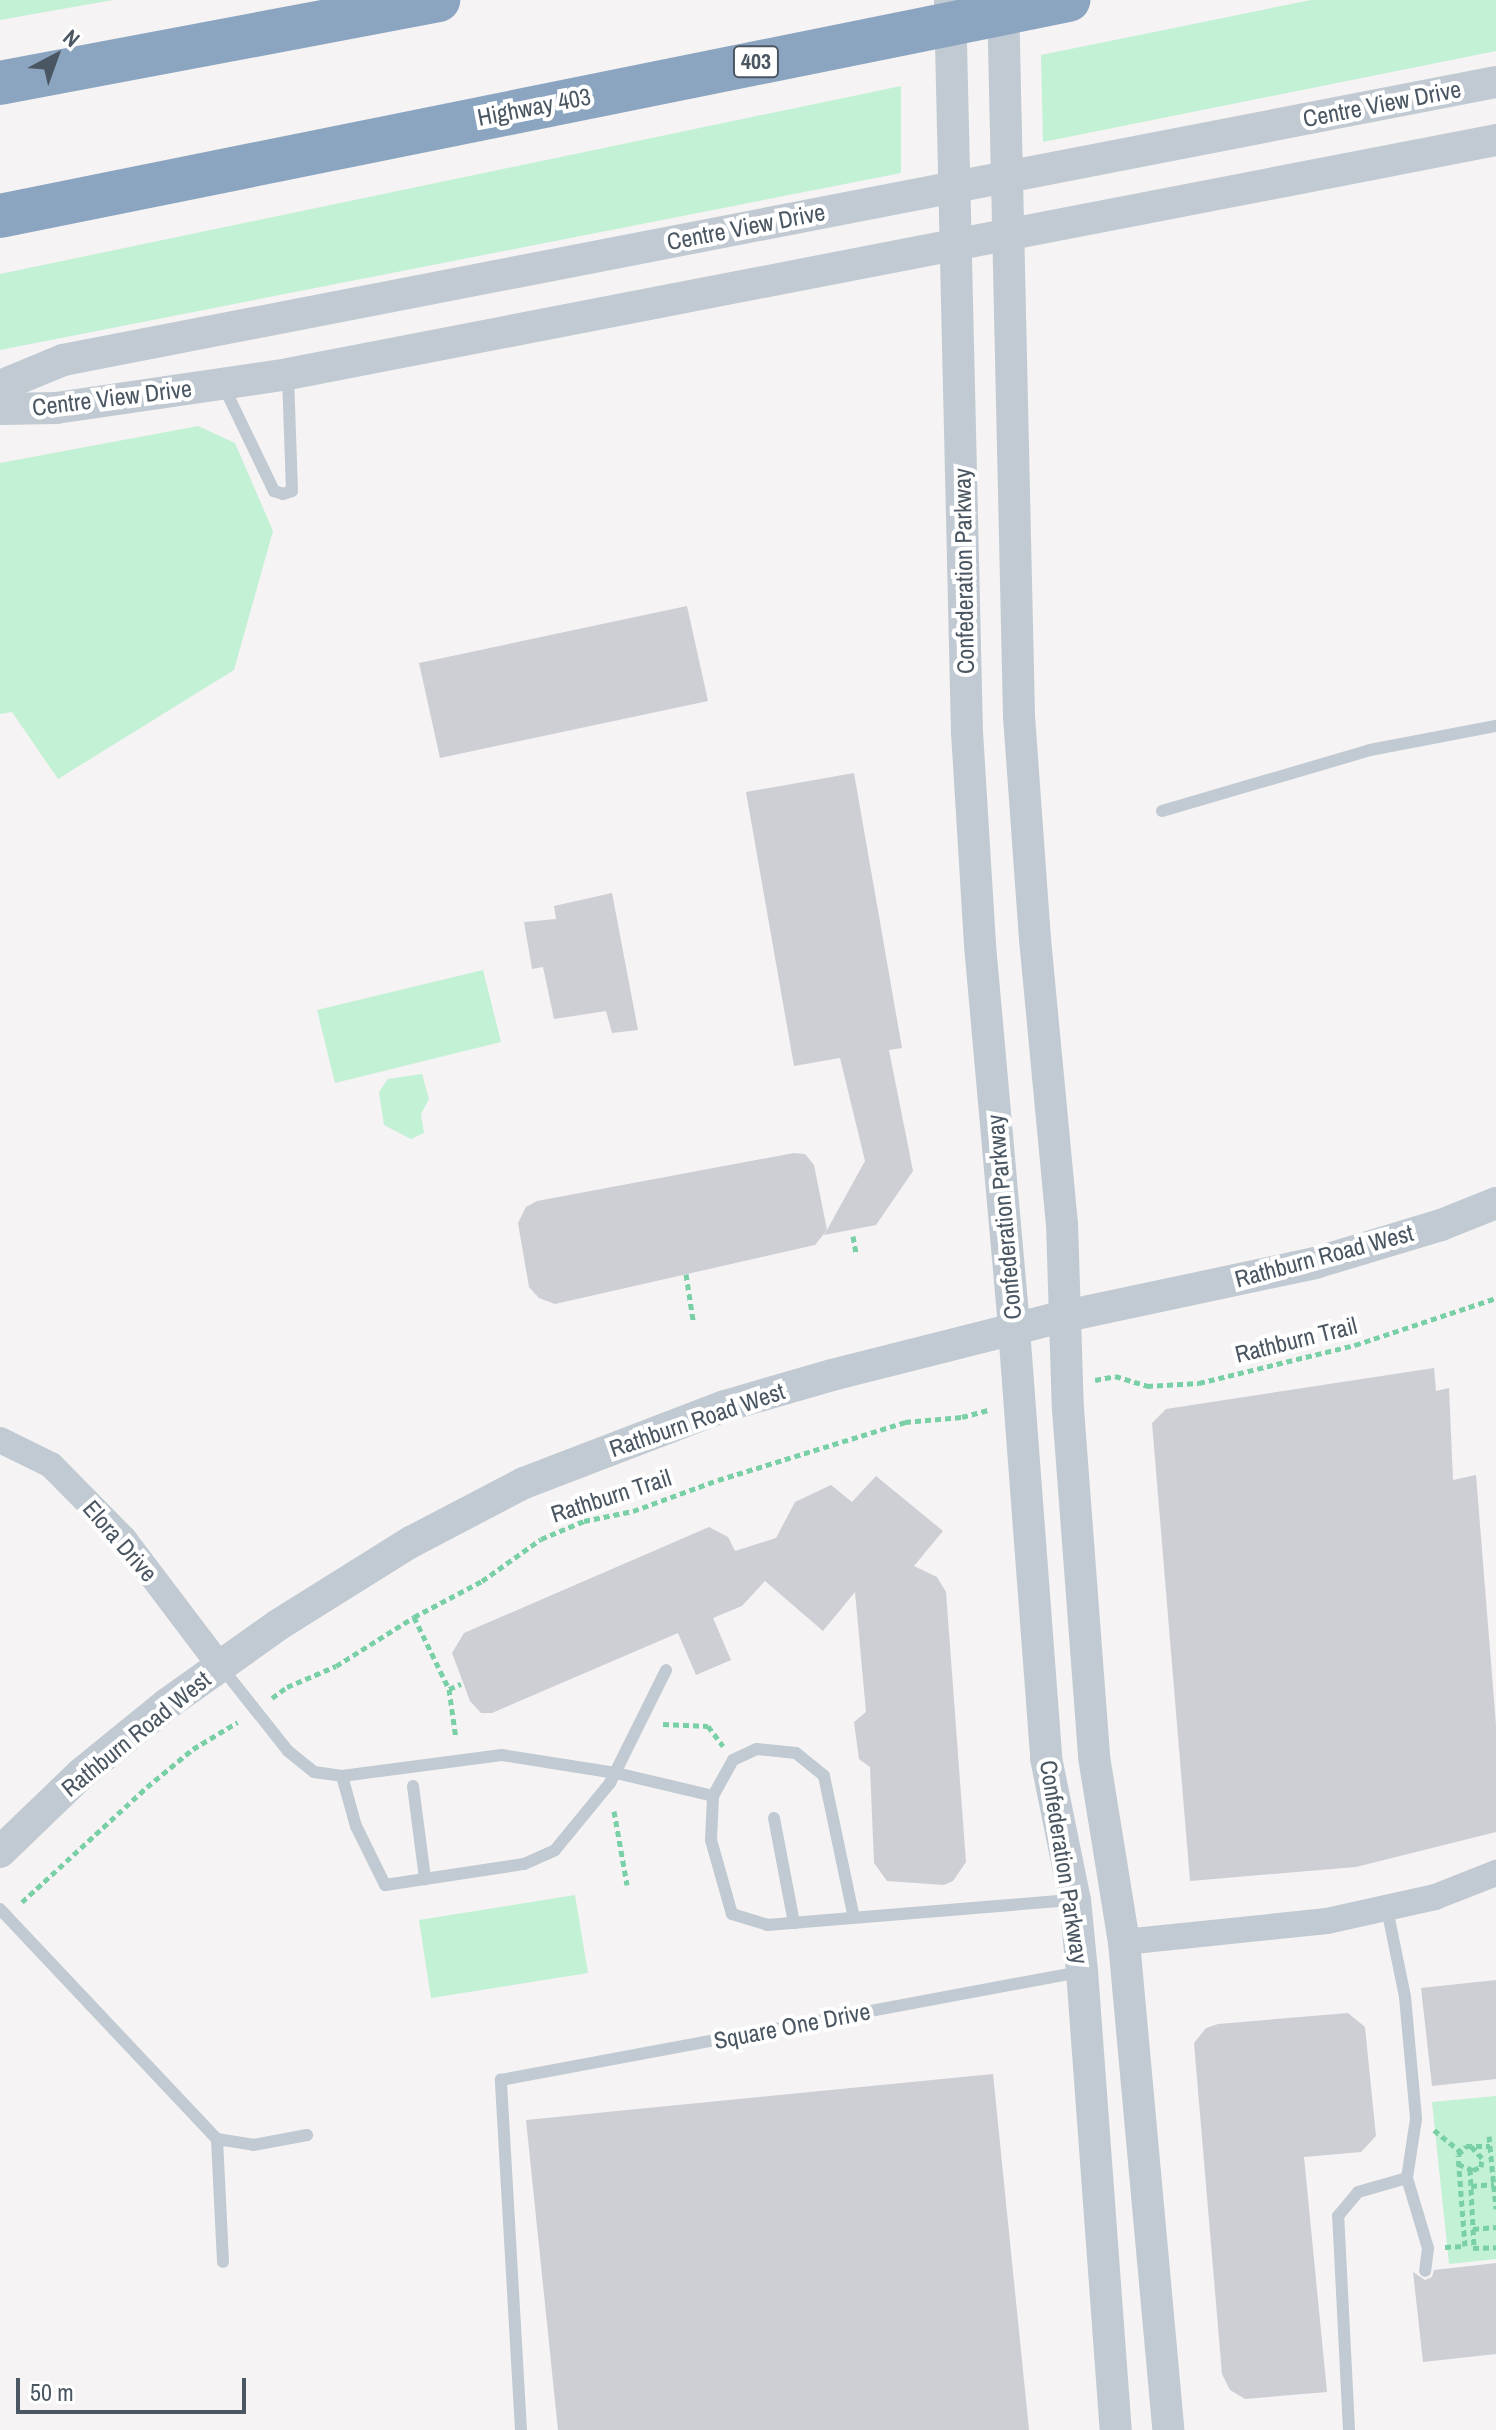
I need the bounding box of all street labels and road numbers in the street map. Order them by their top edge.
road number: 403 [732,44,780,80]
street label: Centre View Drive [1301,75,1463,133]
street label: Highway 403 [475,82,593,132]
street label: Centre View Drive [665,198,827,256]
street label: Centre View Drive [31,374,193,422]
street label: Confederation Parkway [948,468,980,674]
street label: Confederation Parkway [981,1113,1027,1321]
street label: Rathburn Road West [1232,1218,1416,1294]
street label: Rathburn Trail [1232,1311,1360,1369]
street label: Rathburn Road West [606,1377,788,1463]
street label: Rathburn Trail [547,1463,675,1529]
street label: Elora Drive [77,1494,163,1588]
street label: Rathburn Road West [56,1665,216,1803]
street label: Confederation Parkway [1034,1758,1094,1966]
street label: Square One Drive [711,1997,873,2055]

